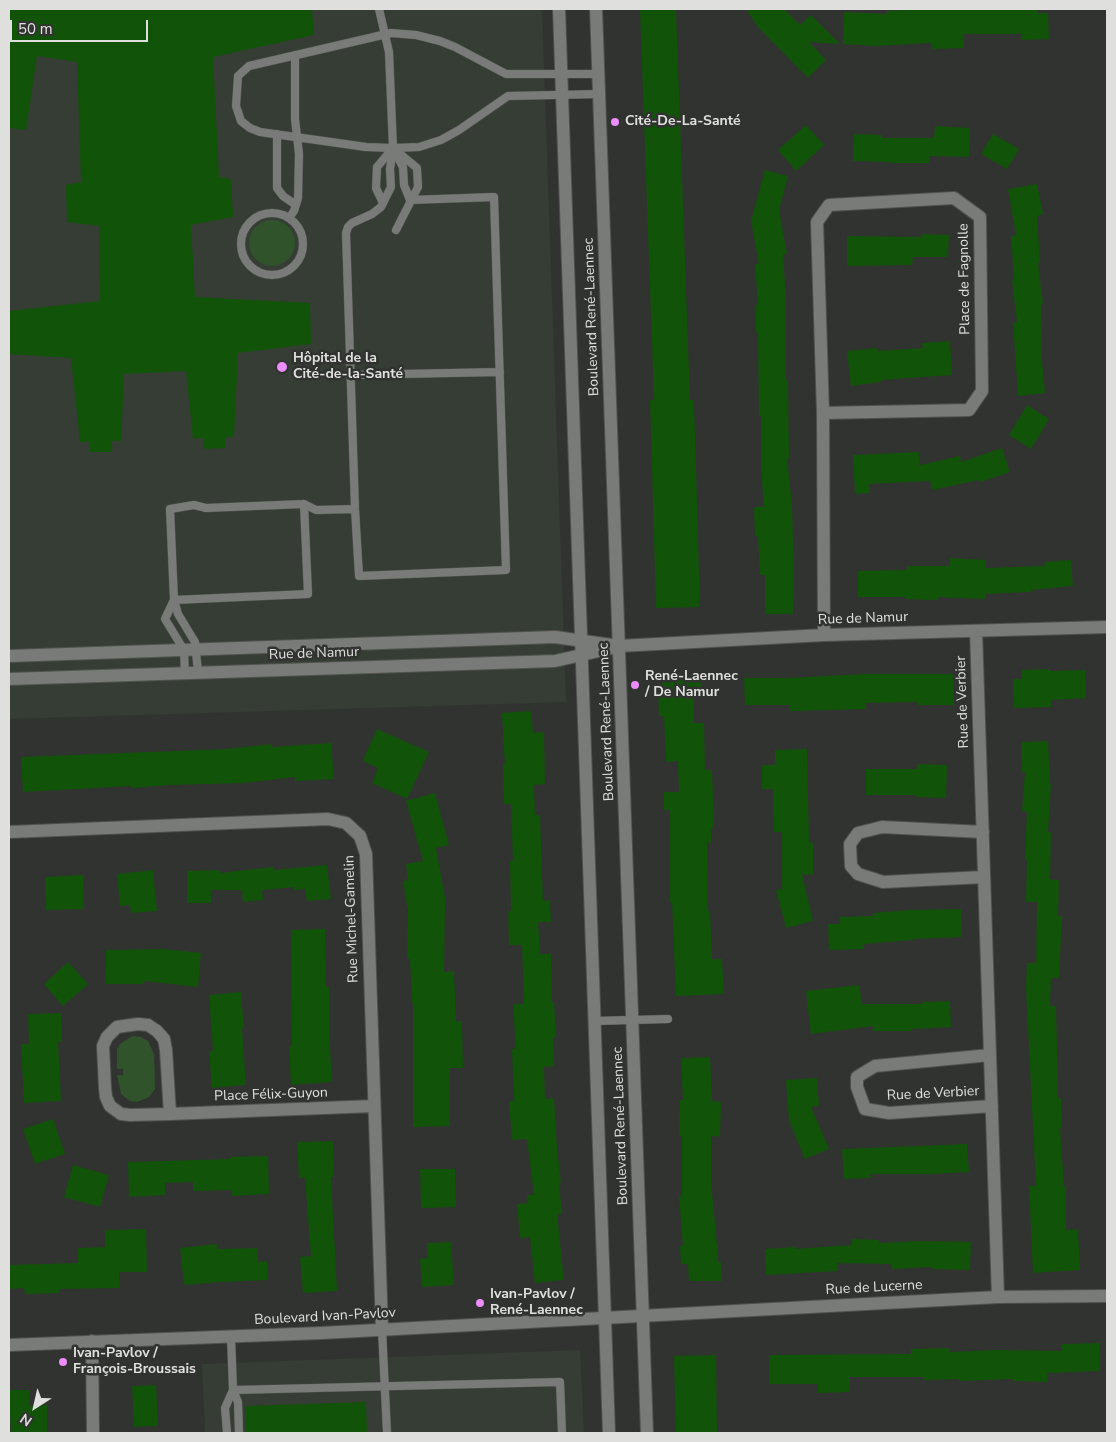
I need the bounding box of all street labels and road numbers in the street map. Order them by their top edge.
street label: Place de Fagnolle [956,223,974,335]
street label: Boulevard René-Laennec [581,238,603,396]
street label: Rue de Namur [818,609,908,629]
street label: Boulevard René-Laennec [596,643,618,801]
street label: Rue de Namur [269,644,359,664]
street label: Rue de Verbier [953,655,973,749]
street label: Rue Michel-Gamelin [341,855,363,983]
street label: Boulevard René-Laennec [610,1047,632,1205]
street label: Rue de Verbier [886,1083,980,1105]
street label: Place Félix-Guyon [214,1085,328,1105]
street label: Rue de Lucerne [825,1277,923,1299]
street label: Boulevard Ivan-Pavlov [254,1305,396,1329]

